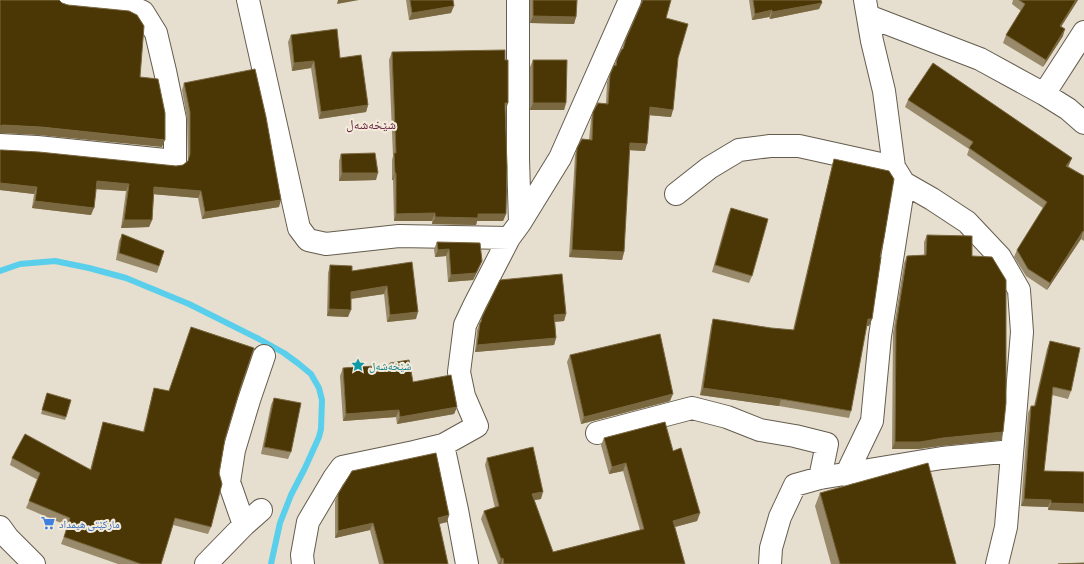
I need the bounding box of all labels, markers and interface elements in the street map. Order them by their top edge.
district label: شێخەشەل [346,116,396,133]
place icon: شێخه‌شه‌ل [350,357,366,373]
place label: شێخه‌شه‌ل [369,359,411,373]
supermarket icon: مارکێتی هیمداد [40,515,56,531]
place label: مارکێتی هیمداد [59,517,120,531]

